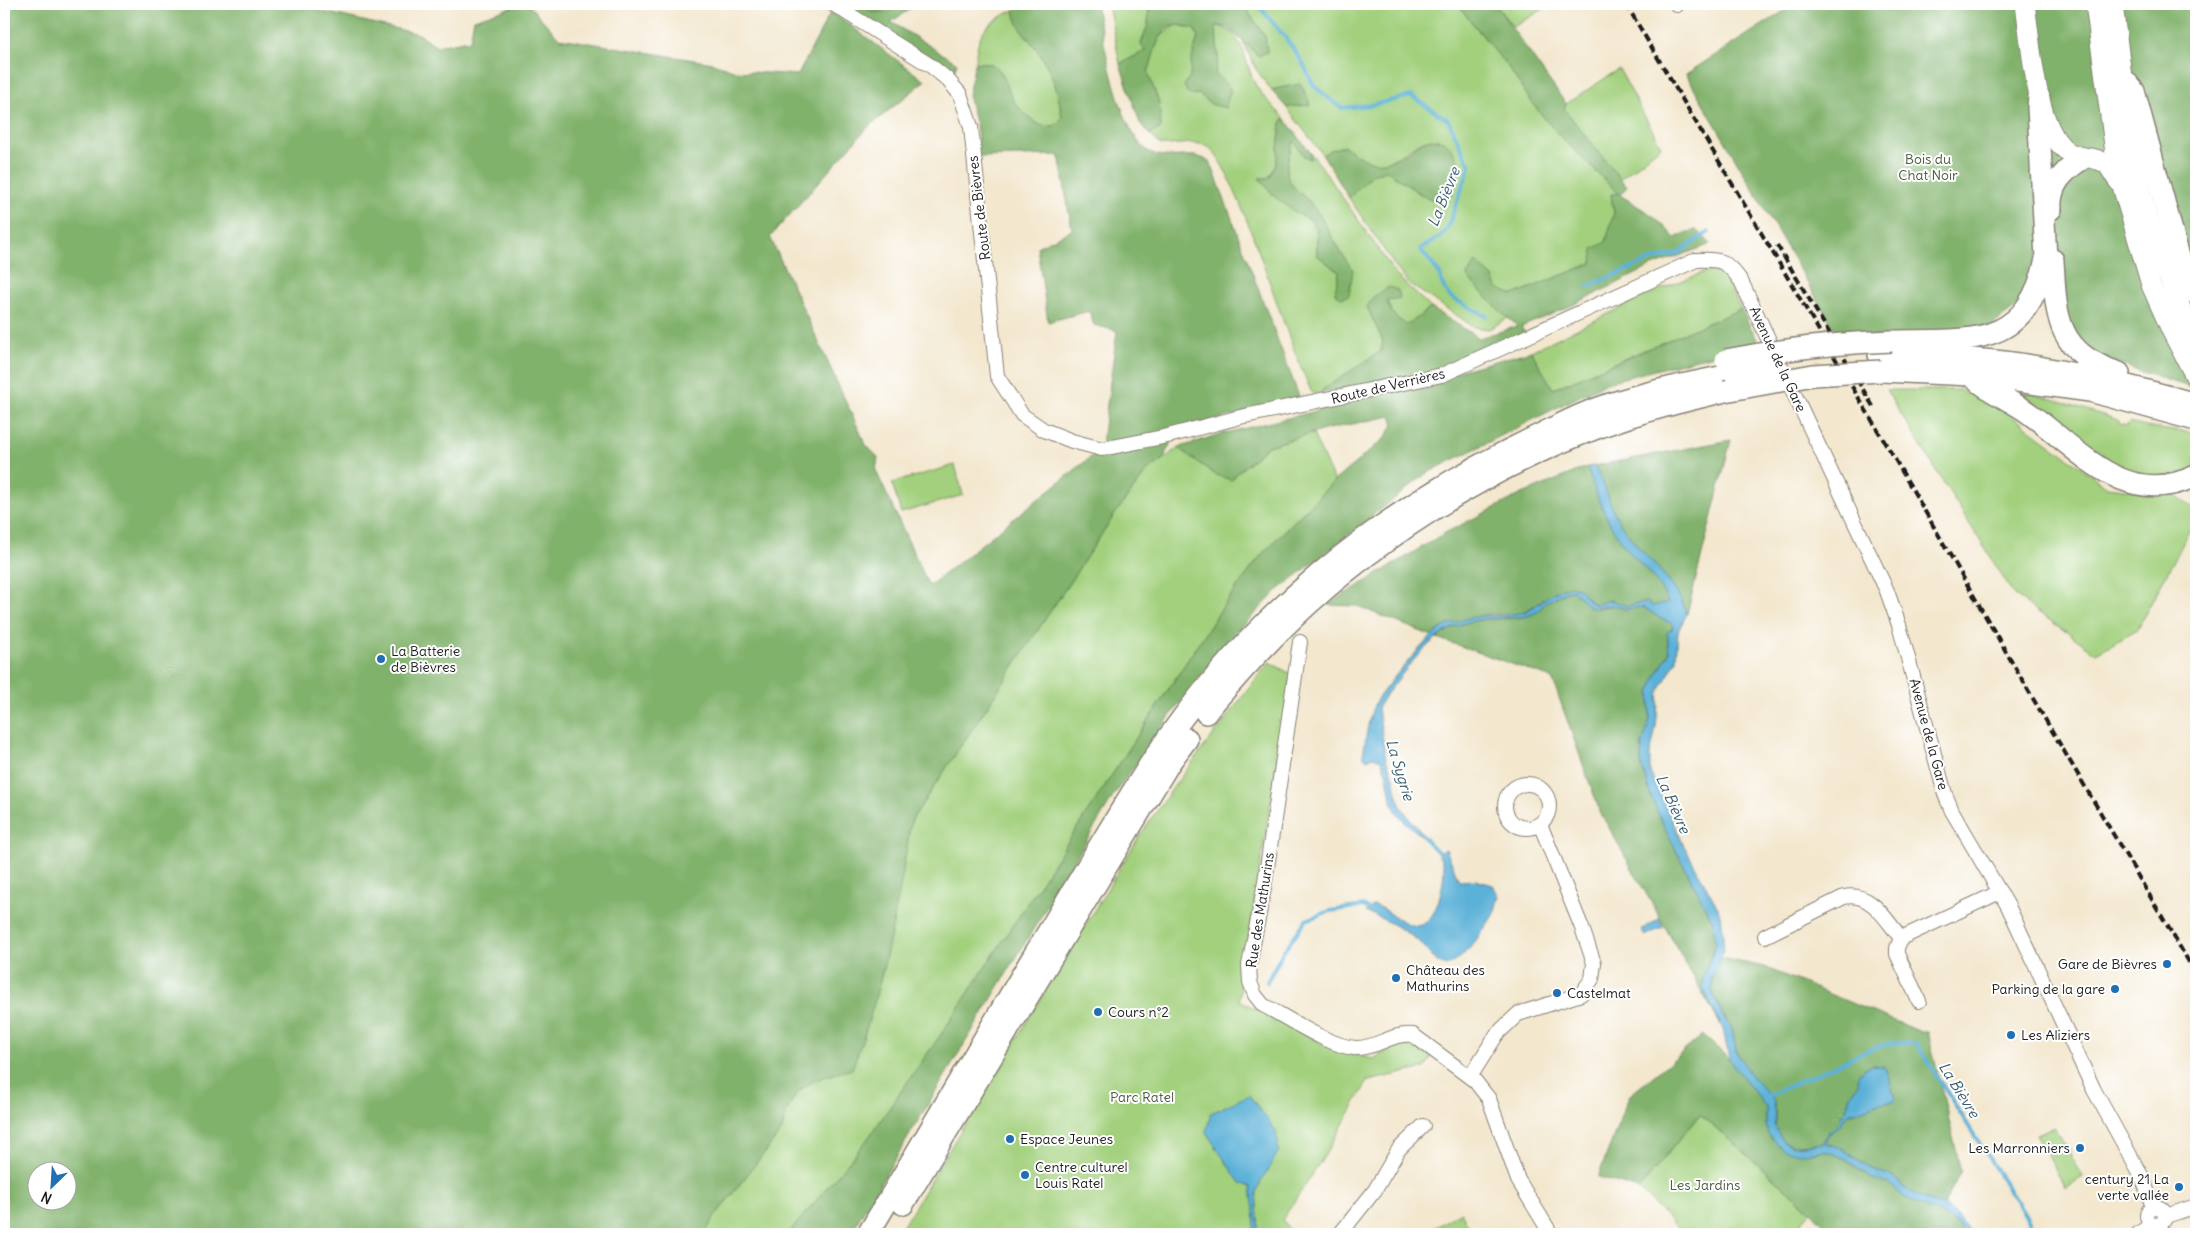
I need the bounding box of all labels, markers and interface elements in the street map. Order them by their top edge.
park label: Bois du Chat Noir [1898,150,1958,184]
street label: Route de Bièvres [964,155,994,261]
water label: La Bièvre [1423,163,1464,229]
street label: Avenue de la Gare [1746,303,1810,415]
street label: Route de Verrières [1329,364,1447,408]
place label: La Batterie de Bièvres [391,642,460,676]
marker: La Batterie de Bièvres [375,653,387,665]
street label: Avenue de la Gare [1905,676,1953,792]
water label: La Sygrie [1382,737,1419,804]
water label: La Bièvre [1652,771,1695,837]
street label: Rue des Mathurins [1242,851,1278,969]
place label: Gare de Bièvres [2058,955,2157,973]
marker: Gare de Bièvres [2161,958,2173,970]
place label: Château des Mathurins [1406,961,1485,995]
marker: Château des Mathurins [1390,972,1402,984]
place label: Parking de la gare [1992,980,2105,998]
marker: Parking de la gare [2109,983,2121,995]
place label: Castelmat [1567,984,1631,1002]
marker: Castelmat [1551,987,1563,999]
place label: Cours n°2 [1108,1003,1169,1021]
marker: Cours n°2 [1092,1006,1104,1018]
place label: Les Aliziers [2021,1026,2090,1044]
marker: Les Aliziers [2005,1029,2017,1041]
water label: La Bièvre [1935,1058,1985,1122]
park label: Parc Ratel [1110,1088,1174,1106]
place label: Espace Jeunes [1020,1130,1113,1148]
marker: Espace Jeunes [1004,1133,1016,1145]
place label: Les Marronniers [1968,1139,2070,1157]
marker: Les Marronniers [2074,1142,2086,1154]
place label: Centre culturel Louis Ratel [1035,1158,1128,1192]
north arrow [28,1160,78,1210]
marker: Centre culturel Louis Ratel [1019,1169,1031,1181]
place label: century 21 La verte vallée [2085,1170,2169,1204]
park label: Les Jardins [1670,1176,1740,1194]
marker: century 21 La verte vallée [2173,1181,2185,1193]
text: N [38,1188,55,1208]

